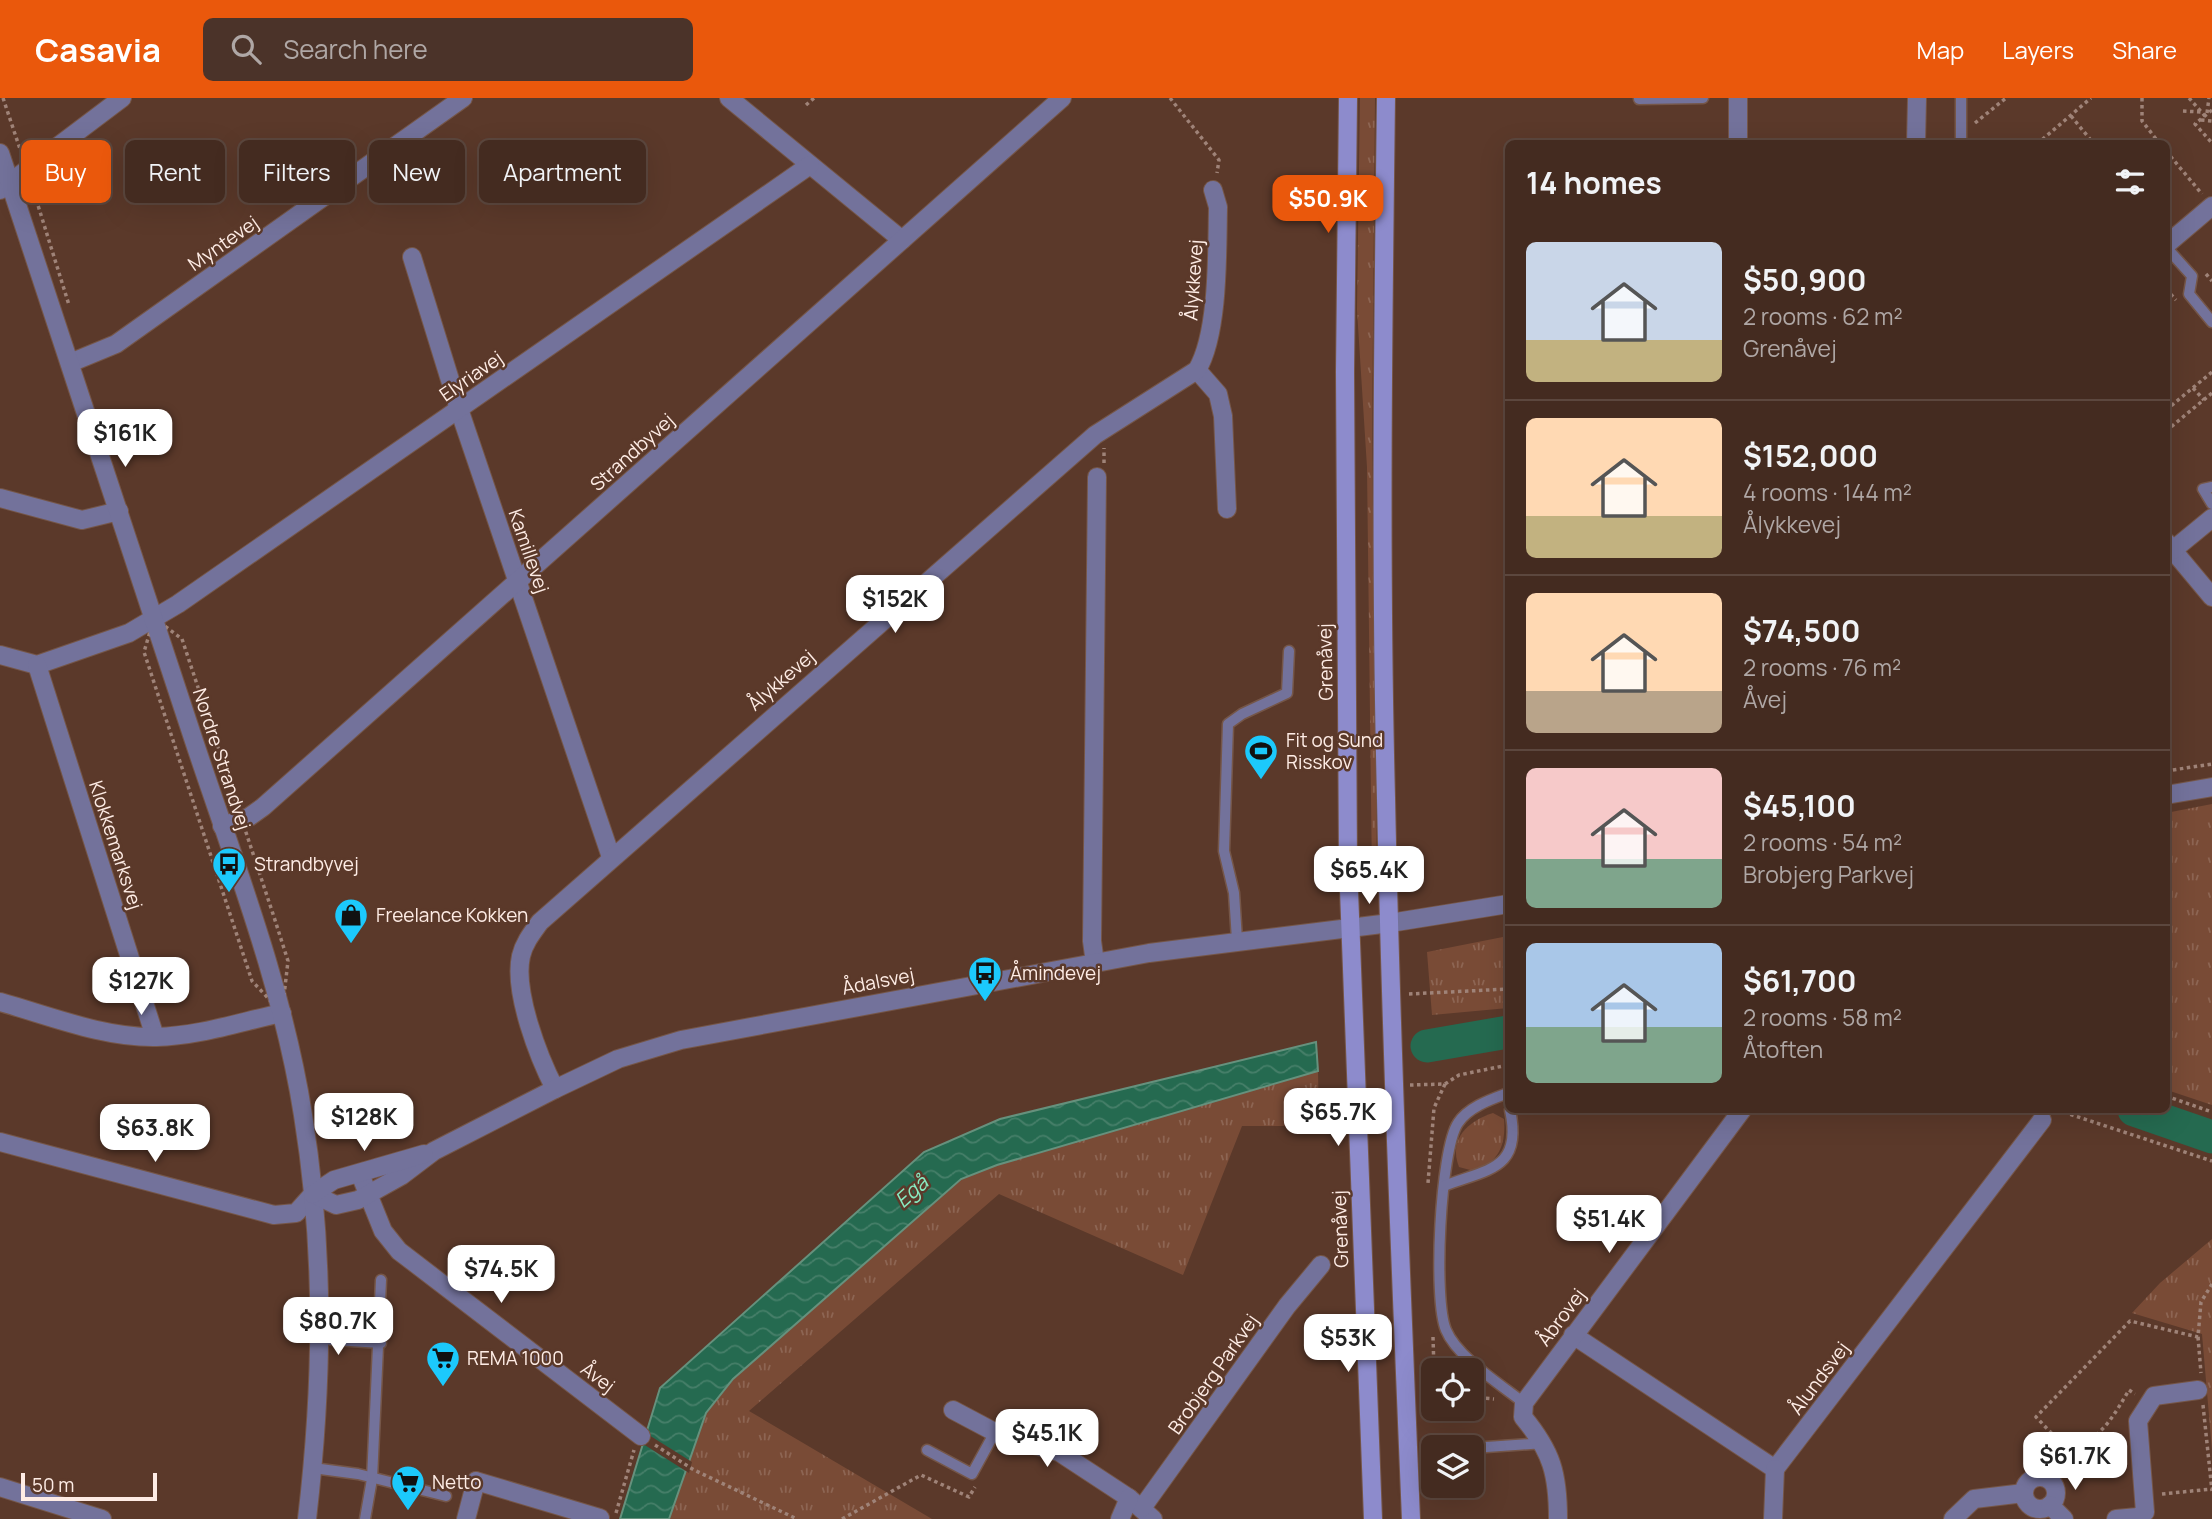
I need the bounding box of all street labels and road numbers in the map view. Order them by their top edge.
street label: Myntevej [183,209,263,277]
street label: Ålykkevej [1177,239,1209,321]
street label: Elyriavej [434,345,508,407]
street label: Strandbyvej [584,407,680,497]
street label: Kamillevej [503,506,555,596]
street label: Grenåvej [1311,623,1339,701]
street label: Ålykkevej [742,644,820,716]
street label: Nordre Strandvej [187,685,257,833]
street label: Klokkemarksvej [83,777,149,913]
street label: Ådalsvej [840,961,916,1001]
street label: Grenåvej [1326,1190,1354,1268]
street label: Åbrovej [1531,1283,1591,1351]
street label: Brobjerg Parkvej [1162,1309,1264,1439]
street label: Ålundsvej [1783,1336,1855,1420]
street label: Åvej [576,1356,620,1398]

